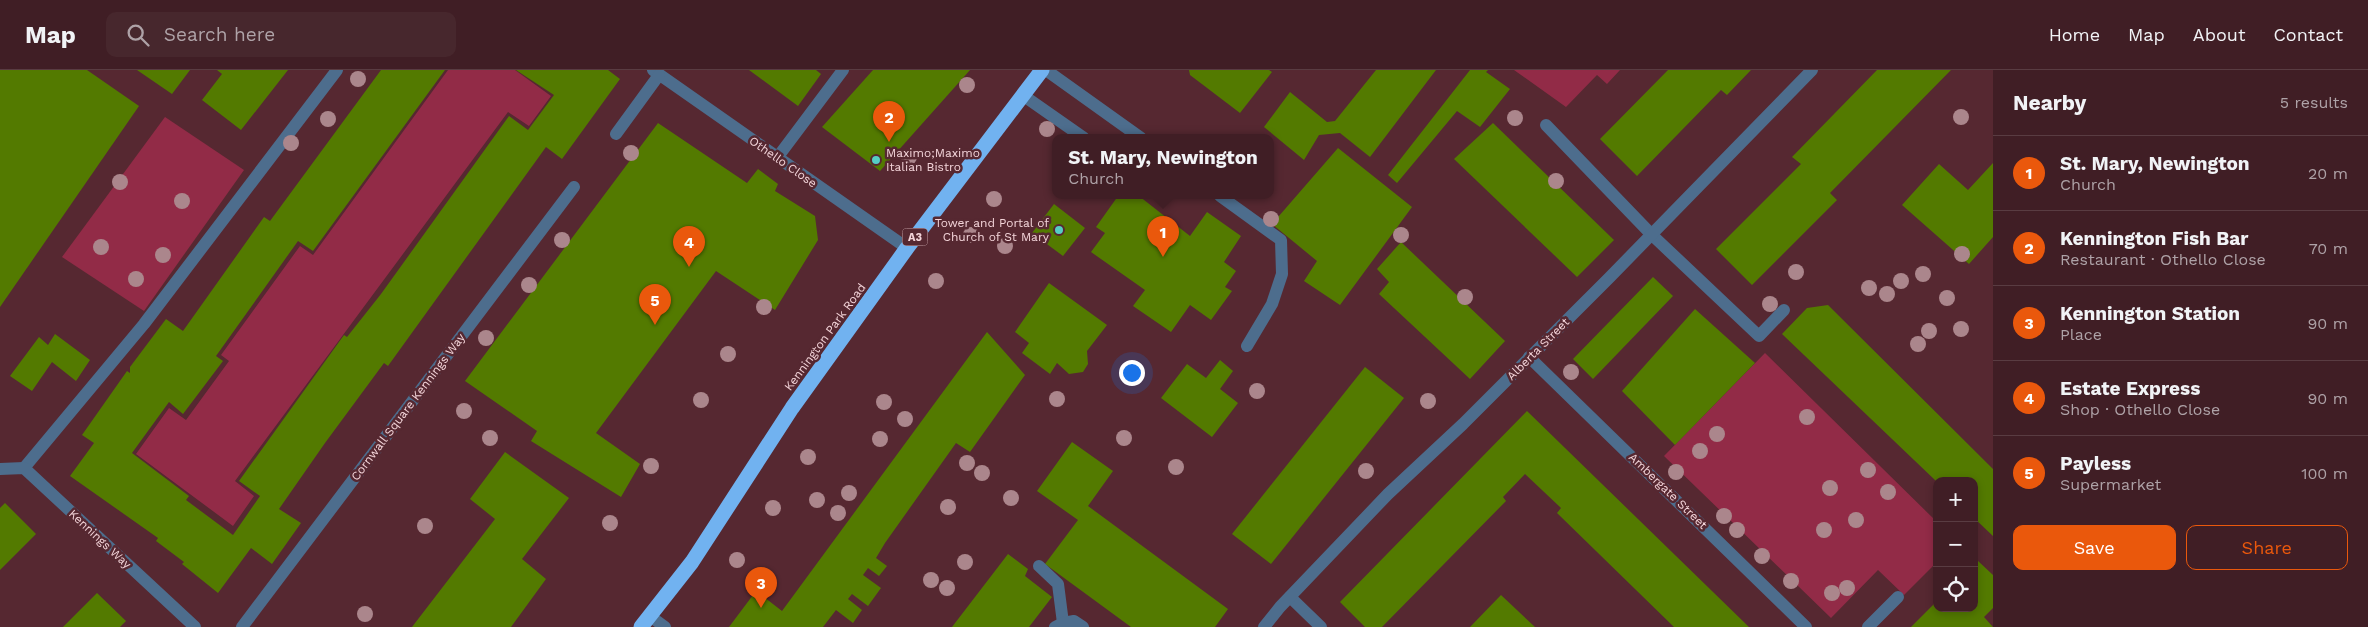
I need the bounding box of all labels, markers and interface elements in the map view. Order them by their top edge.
search box [106,12,456,57]
text: Map [25,21,76,49]
icon: search [124,21,152,49]
text: Search here [164,23,275,46]
text: Home [2049,24,2100,45]
text: Map [2128,24,2165,45]
text: About [2193,24,2245,45]
text: Contact [2273,24,2343,45]
text: Nearby [2013,90,2086,115]
text: 5 results [2280,93,2348,112]
pin: 2 [873,101,905,142]
street label: Othello Close [746,134,820,191]
popup [1052,134,1274,199]
place label: Maximo;Maximo Italian Bistro [886,146,980,174]
text: St. Mary, Newington [1068,146,1258,169]
text: St. Mary, Newington [2060,152,2250,175]
marker: Maximo;Maximo Italian Bistro [870,154,882,166]
text: 1 [2026,164,2032,183]
text: 20 m [2308,164,2348,183]
text: Church [1068,169,1124,188]
text: Church [2060,175,2116,194]
place label: Tower and Portal of Church of St Mary [935,216,1050,244]
pin: 1 [1147,216,1179,257]
marker: Tower and Portal of Church of St Mary [1053,224,1065,236]
pin: 4 [673,226,705,267]
text: Kennington Fish Bar [2060,227,2248,250]
road number: A3 [902,228,928,246]
text: 2 [2024,239,2034,258]
text: 70 m [2309,239,2348,258]
text: Restaurant · Othello Close [2060,250,2266,269]
street label: Kennington Park Road [781,281,869,393]
pin: 5 [639,284,671,325]
text: Kennington Station [2060,302,2240,325]
text: 3 [2024,314,2034,333]
text: 90 m [2307,314,2348,333]
street label: Alberta Street [1504,315,1572,383]
text: Place [2060,325,2102,344]
street label: Cornwall Square Kennings Way [348,330,468,483]
your location [1119,360,1145,386]
text: Estate Express [2060,377,2200,400]
text: 4 [2024,389,2034,408]
text: 90 m [2307,389,2348,408]
text: Shop · Othello Close [2060,400,2220,419]
street label: Ambergate Street [1626,450,1710,532]
text: Payless [2060,452,2131,475]
text: 5 [2024,464,2034,483]
text: 100 m [2301,464,2348,483]
text: Supermarket [2060,475,2161,494]
map controls [1933,477,1978,612]
button: + [1933,477,1978,522]
street label: Kennings Way [66,507,135,572]
button: − [1933,522,1978,567]
button: Save [2013,525,2176,570]
button: Share [2186,525,2348,570]
pin: 3 [745,567,777,608]
button: locate [1933,567,1978,612]

